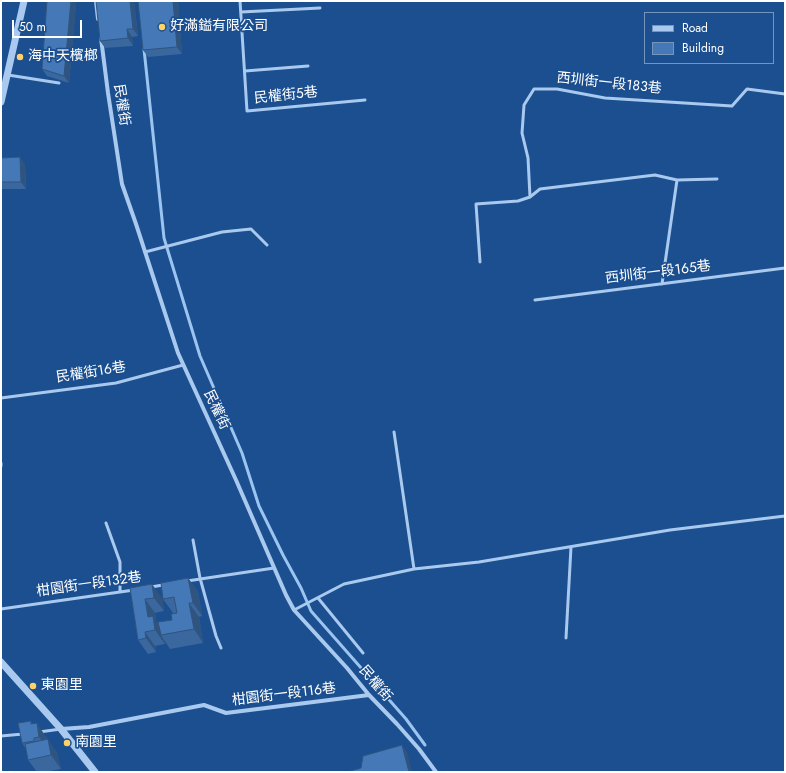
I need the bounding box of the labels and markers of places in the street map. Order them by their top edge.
place label: 好滿鎰有限公司 [170,19,268,35]
marker: 好滿鎰有限公司 [157,22,167,32]
place label: 海中天檳榔 [28,49,98,65]
marker: 海中天檳榔 [15,52,25,62]
place label: 東園里 [41,678,83,694]
marker: 東園里 [28,681,38,691]
place label: 南園里 [75,735,117,751]
marker: 南園里 [62,738,72,748]

